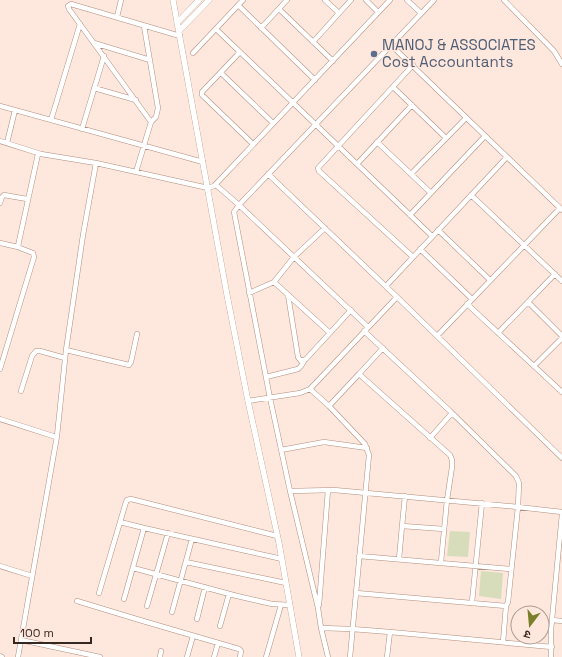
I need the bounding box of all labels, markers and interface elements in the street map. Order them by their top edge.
place label: MANOJ & ASSOCIATES Cost Accountants [382,35,536,71]
marker: MANOJ & ASSOCIATES Cost Accountants [369,49,379,59]
north arrow [510,605,550,645]
scale bar [14,619,91,645]
text: 100 m [20,625,54,641]
text: उ [522,627,532,642]

